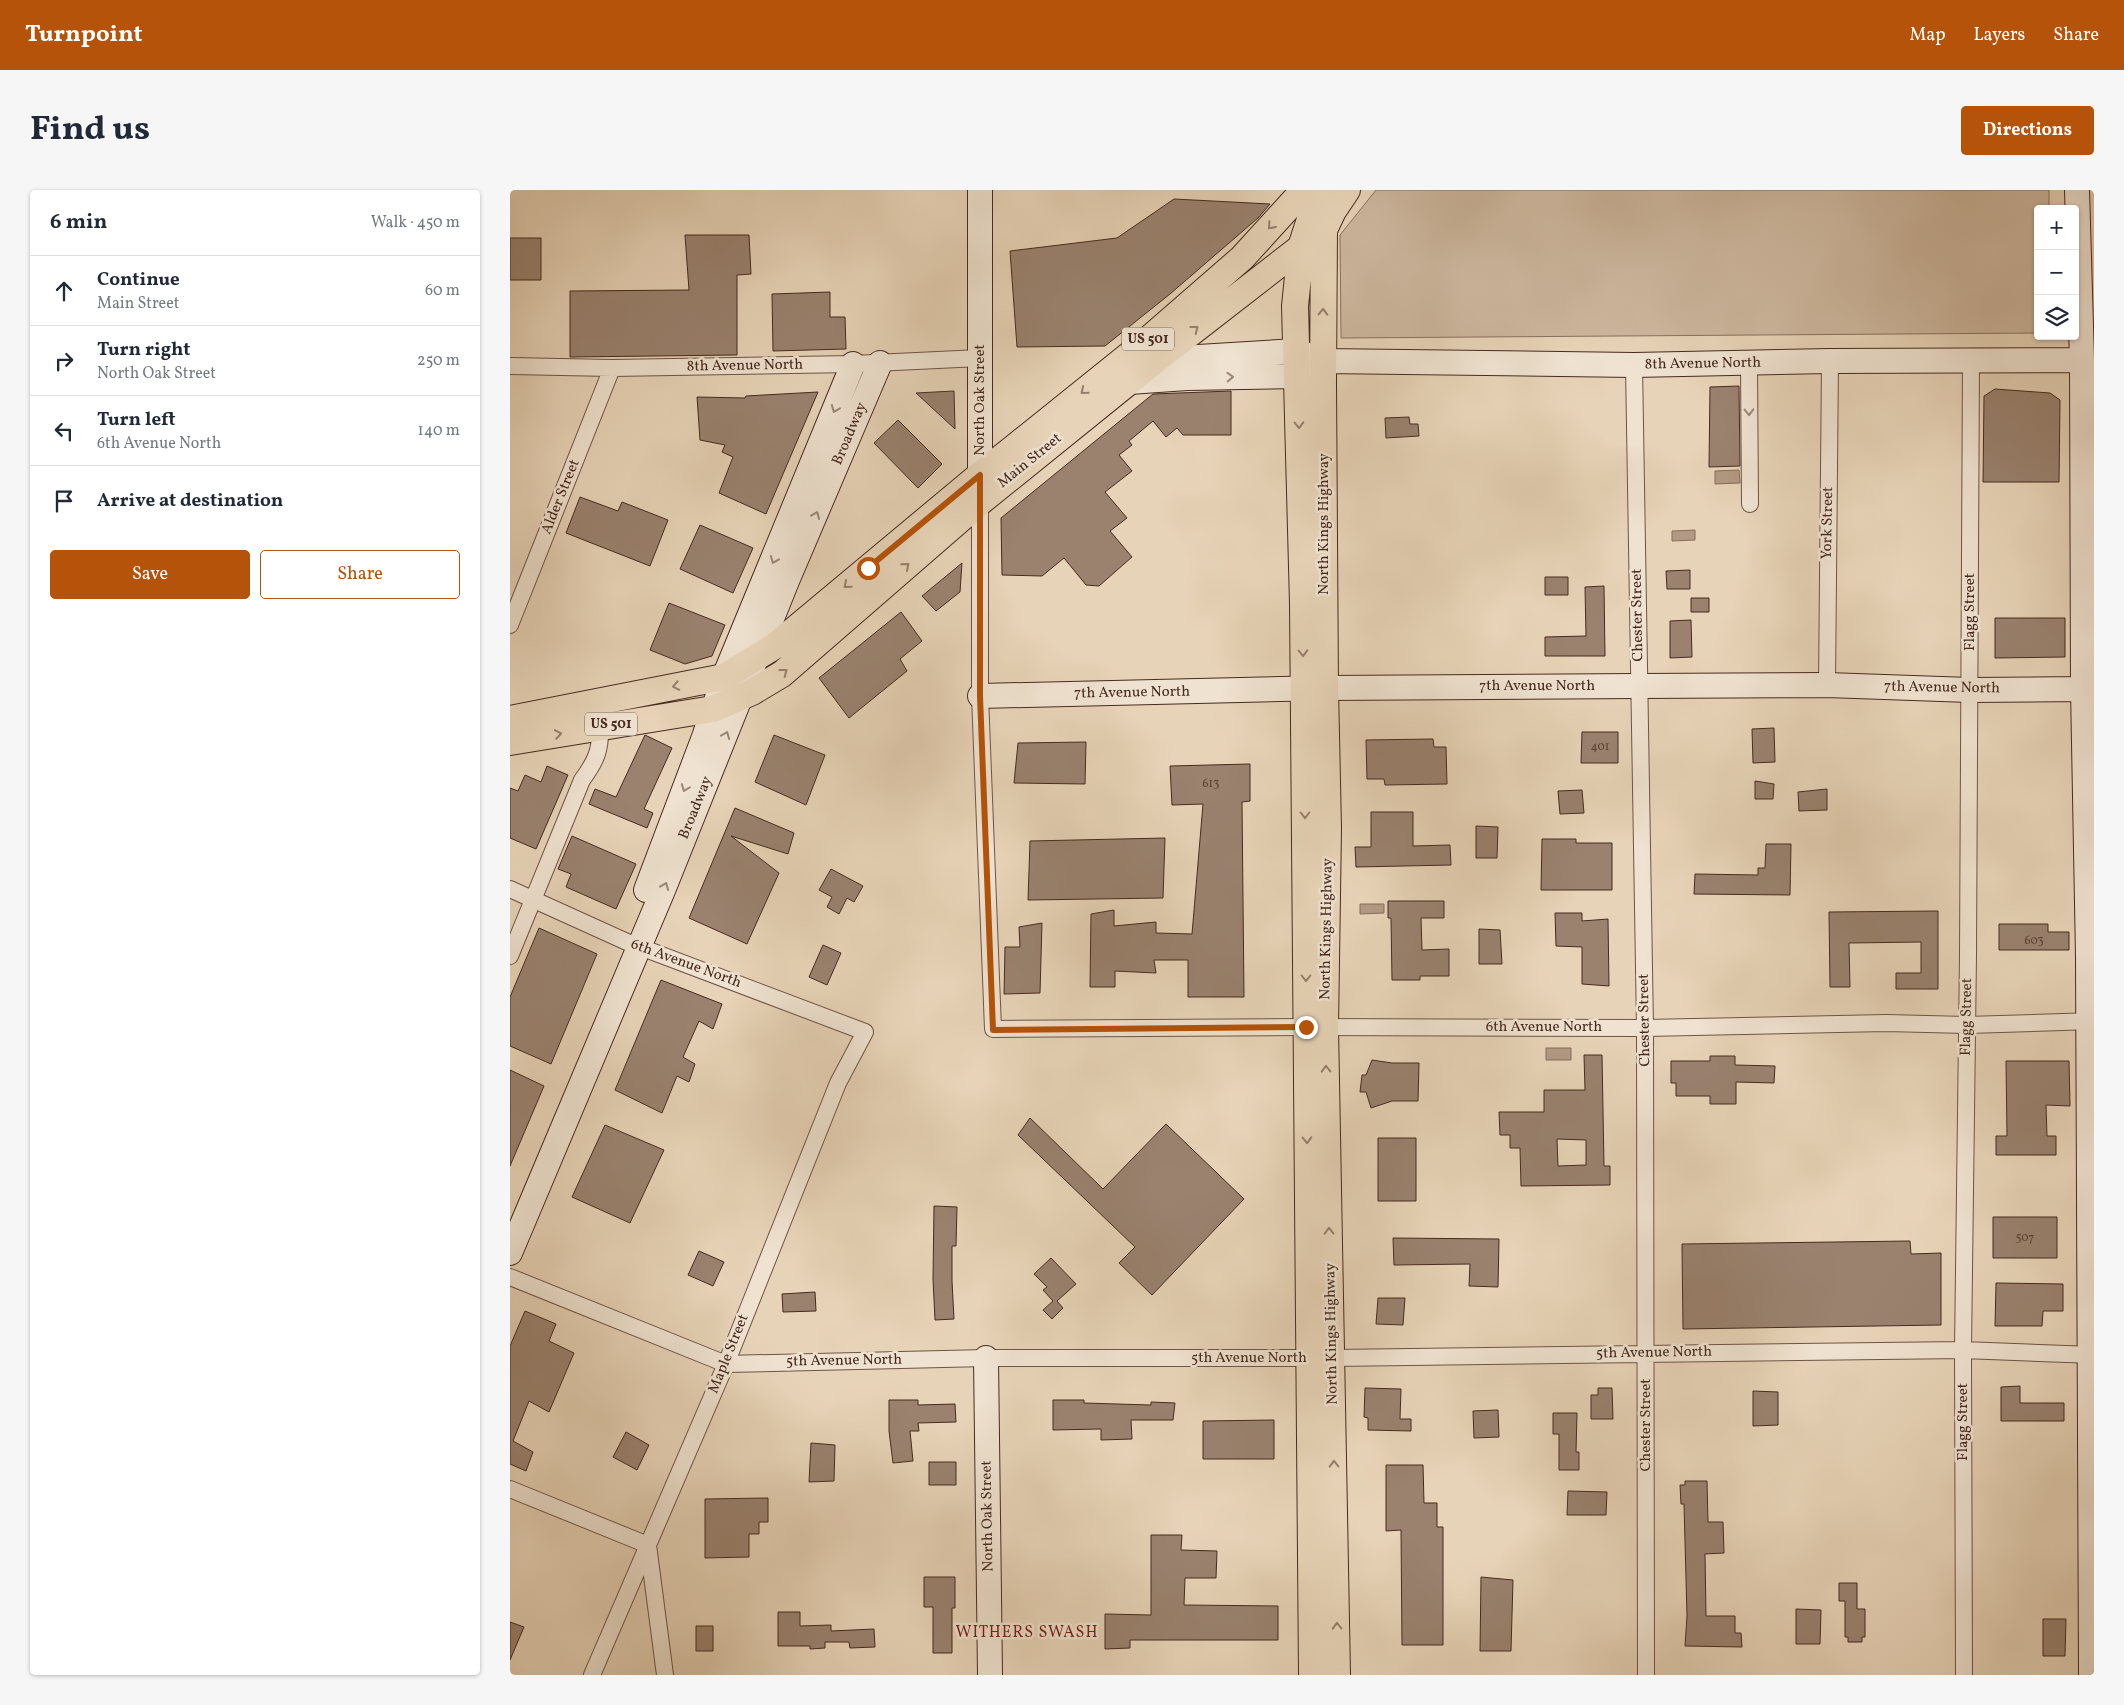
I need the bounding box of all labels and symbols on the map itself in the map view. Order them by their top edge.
one-way arrow [1268,221,1277,230]
one-way arrow [1318,308,1328,316]
one-way arrow [1189,326,1199,335]
road number: US 501 [1122,328,1174,350]
street label: North Oak Street [970,344,991,456]
street label: 8th Avenue North [1645,352,1761,376]
street label: 8th Avenue North [687,354,803,378]
one-way arrow [1227,372,1235,382]
one-way arrow [1081,386,1090,394]
street label: Broadway [827,399,873,469]
one-way arrow [831,404,841,413]
one-way arrow [1744,408,1754,416]
one-way arrow [1294,421,1304,429]
street label: Main Street [993,429,1067,493]
street label: North Kings Highway [1314,453,1335,595]
street label: Alder Street [536,456,586,538]
street label: York Street [1817,486,1839,560]
one-way arrow [809,511,820,520]
one-way arrow [769,555,780,564]
route start [857,557,880,580]
one-way arrow [901,562,910,571]
street label: Chester Street [1627,568,1649,662]
street label: Flagg Street [1960,573,1981,651]
one-way arrow [844,580,853,589]
one-way arrow [1298,649,1309,657]
one-way arrow [778,669,788,678]
street label: 7th Avenue North [1479,676,1595,697]
street label: 7th Avenue North [1884,676,2000,700]
one-way arrow [672,681,680,691]
street label: 7th Avenue North [1074,681,1190,705]
road number: US 501 [585,712,637,736]
one-way arrow [554,729,562,739]
one-way arrow [720,731,730,740]
house number: 401 [1591,739,1609,755]
street label: Broadway [674,773,718,843]
house number: 613 [1203,776,1219,792]
one-way arrow [681,783,691,792]
one-way arrow [1300,812,1310,819]
street label: North Kings Highway [1315,858,1339,1000]
one-way arrow [659,882,669,891]
house number: 603 [2024,933,2044,949]
street label: 6th Avenue North [628,934,744,994]
street label: Chester Street [1634,973,1656,1067]
one-way arrow [1301,974,1311,982]
street label: Flagg Street [1956,978,1978,1056]
route end [1295,1016,1318,1039]
street label: 6th Avenue North [1486,1017,1602,1038]
one-way arrow [1321,1065,1331,1072]
one-way arrow [1302,1136,1312,1144]
one-way arrow [1324,1227,1335,1235]
house number: 507 [2016,1230,2034,1246]
street label: North Kings Highway [1320,1263,1344,1405]
street label: Maple Street [704,1311,754,1397]
street label: 5th Avenue North [1596,1341,1712,1365]
street label: 5th Avenue North [1191,1348,1307,1369]
street label: 5th Avenue North [786,1349,902,1373]
street label: Chester Street [1636,1378,1657,1472]
street label: Flagg Street [1953,1383,1974,1461]
street label: North Oak Street [977,1460,999,1572]
one-way arrow [1329,1460,1339,1468]
district label: WITHERS SWASH [956,1622,1098,1644]
one-way arrow [1332,1622,1342,1630]

